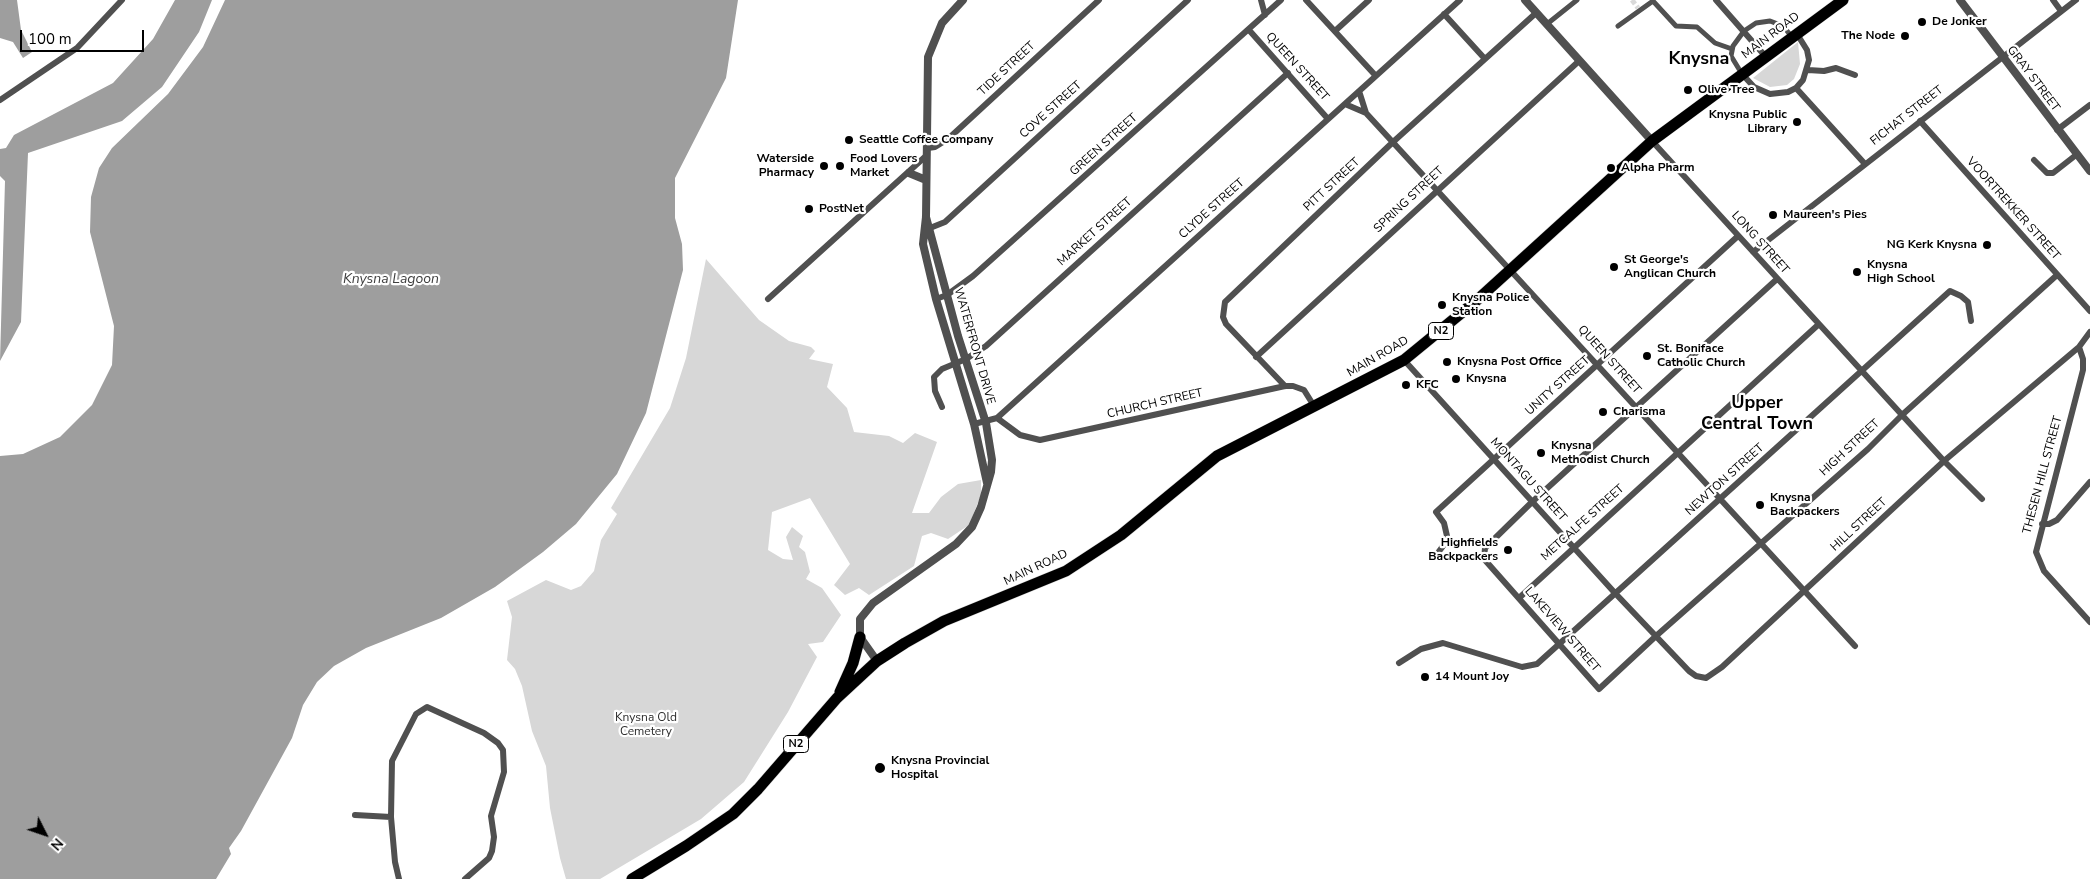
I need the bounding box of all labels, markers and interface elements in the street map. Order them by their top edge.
street label: MAIN ROAD [1739,10,1803,62]
place label: De Jonker [1932,15,1987,29]
marker: De Jonker [1916,16,1928,28]
scale bar [22,20,146,52]
text: 100 m [28,29,72,49]
place label: The Node [1841,29,1895,43]
street label: QUEEN STREET [1262,30,1332,104]
marker: The Node [1899,30,1911,42]
street label: TIDE STREET [975,39,1039,99]
street label: GRAY STREET [2004,43,2062,115]
district label: Knysna [1669,49,1729,71]
street label: COVE STREET [1017,78,1085,142]
place label: Olive Tree [1698,83,1754,97]
street label: FICHAT STREET [1868,83,1946,149]
marker: Olive Tree [1682,84,1694,96]
place label: Knysna Public Library [1709,108,1787,136]
street label: GREEN STREET [1067,111,1141,179]
marker: Knysna Public Library [1791,116,1803,128]
place label: Seattle Coffee Company [859,133,993,147]
marker: Seattle Coffee Company [843,134,855,146]
place label: Waterside Pharmacy [756,152,814,180]
place label: Food Lovers Market [850,152,917,180]
street label: PITT STREET [1301,155,1363,215]
street label: VOORTREKKER STREET [1963,155,2063,263]
marker: Waterside Pharmacy [818,160,830,172]
marker: Food Lovers Market [834,160,846,172]
place label: Alpha Pharm [1621,161,1694,175]
marker: Alpha Pharm [1605,162,1617,174]
street label: SPRING STREET [1371,164,1447,236]
street label: CLYDE STREET [1176,176,1248,242]
street label: MARKET STREET [1055,195,1135,269]
place label: PostNet [819,202,864,216]
marker: PostNet [803,203,815,215]
place label: Maureen's Pies [1783,208,1867,222]
street label: LONG STREET [1728,209,1792,277]
marker: Maureen's Pies [1767,209,1779,221]
place label: NG Kerk Knysna [1887,238,1977,252]
marker: NG Kerk Knysna [1981,239,1993,251]
place label: St George's Anglican Church [1624,253,1716,281]
place label: Knysna High School [1867,258,1935,286]
marker: St George's Anglican Church [1608,261,1620,273]
marker: Knysna High School [1851,266,1863,278]
water label: Knysna Lagoon [343,272,439,288]
street label: WATERFRONT DRIVE [950,286,998,406]
place label: Knysna Police Station [1452,291,1529,319]
marker: Knysna Police Station [1436,299,1448,311]
road number: N2 [1428,322,1454,340]
street label: QUEEN STREET [1574,323,1644,397]
street label: MAIN ROAD [1345,334,1411,380]
place label: St. Boniface Catholic Church [1657,342,1745,370]
marker: St. Boniface Catholic Church [1641,350,1653,362]
street label: UNITY STREET [1523,353,1593,419]
place label: Knysna Post Office [1457,355,1562,369]
marker: Knysna Post Office [1441,356,1453,368]
place label: Knysna [1466,372,1507,386]
marker: Knysna [1450,373,1462,385]
place label: KFC [1416,378,1439,392]
marker: KFC [1400,379,1412,391]
street label: CHURCH STREET [1106,386,1204,422]
district label: Upper Central Town [1701,393,1813,436]
place label: Charisma [1613,405,1665,419]
marker: Charisma [1597,406,1609,418]
street label: THESEN HILL STREET [2020,415,2066,535]
street label: HIGH STREET [1817,417,1883,479]
street label: MONTAGU STREET [1487,435,1569,525]
place label: Knysna Methodist Church [1551,439,1650,467]
street label: NEWTON STREET [1683,441,1767,519]
marker: Knysna Methodist Church [1535,447,1547,459]
street label: METCALFE STREET [1538,482,1628,564]
place label: Knysna Backpackers [1770,491,1840,519]
street label: HILL STREET [1828,495,1890,555]
marker: Knysna Backpackers [1754,499,1766,511]
place label: Highfields Backpackers [1428,536,1498,564]
marker: Highfields Backpackers [1502,544,1514,556]
street label: MAIN ROAD [1002,547,1070,589]
street label: LAKEVIEW STREET [1521,585,1603,675]
place label: 14 Mount Joy [1435,670,1509,684]
marker: 14 Mount Joy [1419,671,1431,683]
park label: Knysna Old Cemetery [615,711,677,739]
road number: N2 [784,736,808,752]
place label: Knysna Provincial Hospital [891,754,989,782]
marker: Knysna Provincial Hospital [873,761,887,775]
north arrow [20,809,70,859]
text: N [46,834,67,854]

